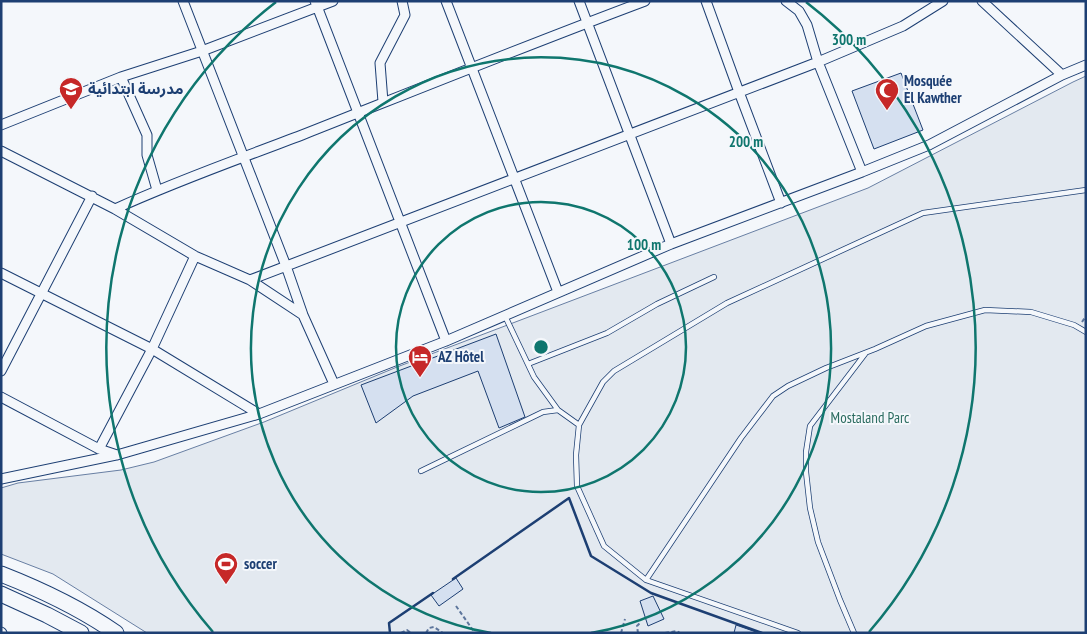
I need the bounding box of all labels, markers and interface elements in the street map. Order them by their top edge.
text: 300 m [832,30,866,49]
place label: Mosquée El Kawther [904,71,962,107]
school or university icon: مدرسة ابتدائية [58,76,84,110]
mosque icon: Mosquée El Kawther [874,77,900,111]
place label: مدرسة ابتدائية [88,79,184,98]
text: 200 m [729,132,763,151]
text: 100 m [627,235,661,254]
centre of rings [532,338,550,356]
hotel icon: AZ Hôtel [407,344,433,378]
place label: AZ Hôtel [437,347,484,366]
park label: Mostaland Parc [831,408,910,427]
sports icon: soccer [213,551,239,585]
place label: soccer [244,554,277,573]

